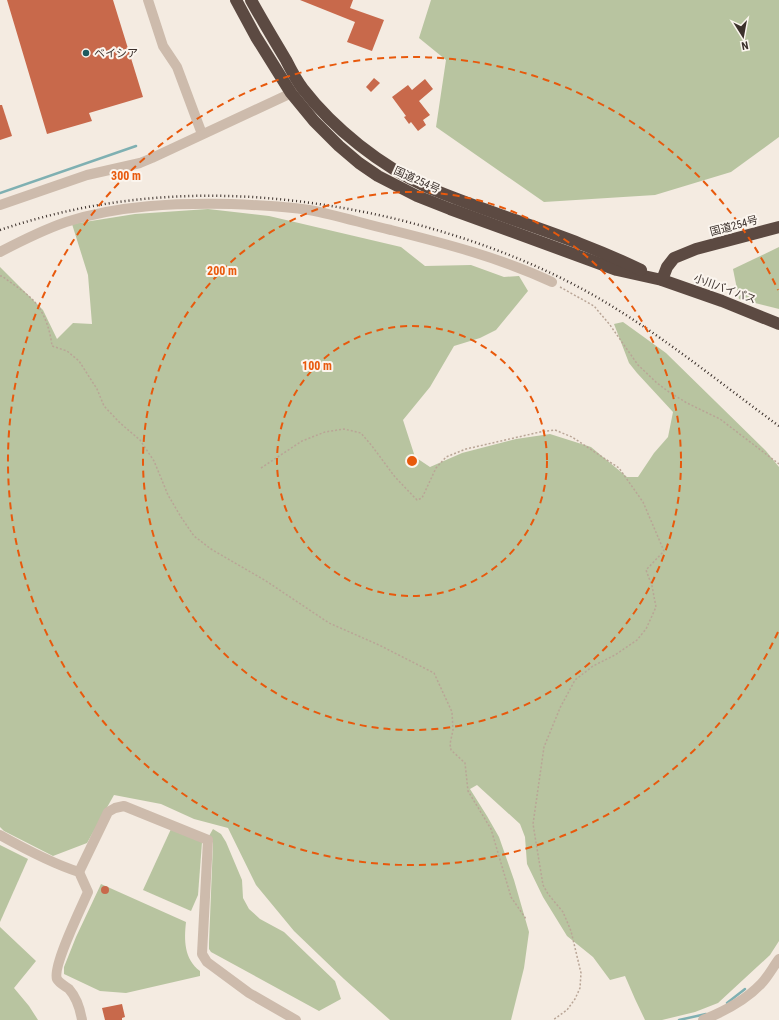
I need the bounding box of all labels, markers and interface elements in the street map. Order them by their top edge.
north arrow [723,16,763,56]
text: N [740,38,749,52]
place label: ベイシア [94,47,138,60]
marker: ベイシア [81,48,91,58]
street label: 国道254号 [392,164,442,196]
text: 300 m [111,169,141,183]
street label: 国道254号 [709,213,759,239]
text: 200 m [207,264,237,278]
street label: 小川バイパス [692,272,758,306]
text: 100 m [302,359,332,373]
centre of rings [405,454,419,468]

